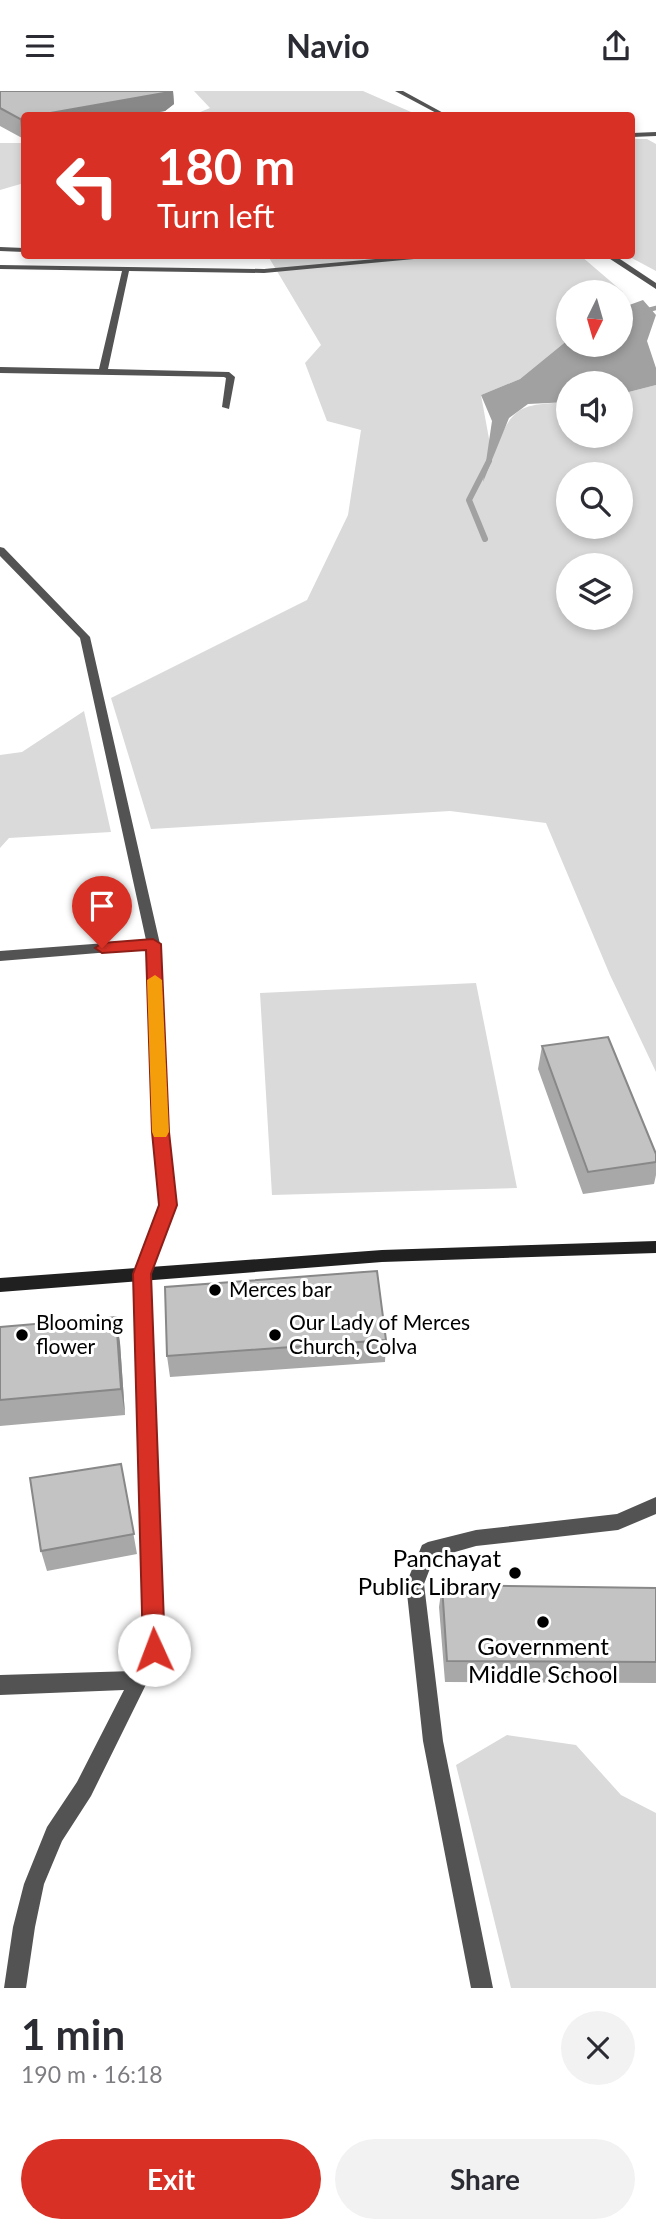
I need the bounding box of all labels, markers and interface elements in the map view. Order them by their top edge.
text: Navio [286,26,370,65]
icon: menu [21,27,59,65]
icon: share [597,27,635,65]
text: 180 m [157,137,295,195]
icon: left [42,140,133,231]
text: Turn left [157,196,274,235]
north arrow [556,280,634,357]
map controls [556,280,633,630]
button: sound [556,371,633,448]
button: search [556,462,633,539]
button: layers [556,553,633,630]
pin [72,876,132,948]
icon: arrive [83,887,121,925]
place label: Merces bar [229,1276,332,1301]
marker: Merces bar [207,1282,223,1298]
place label: Blooming flower [36,1309,123,1358]
place label: Our Lady of Merces Church, Colva [289,1309,470,1358]
marker: Blooming flower [14,1327,30,1343]
marker: Our Lady of Merces Church, Colva [267,1327,283,1343]
place label: Panchayat Public Library [358,1543,502,1600]
marker: Panchayat Public Library [507,1565,523,1581]
position arrow [117,1613,191,1687]
marker: Government Middle School [535,1614,551,1630]
place label: Government Middle School [468,1631,618,1688]
text: 1 min [21,2009,125,2059]
button: close [561,2011,635,2085]
text: 190 m · 16:18 [21,2060,163,2088]
button: Exit [21,2139,321,2219]
button: Share [335,2139,635,2219]

